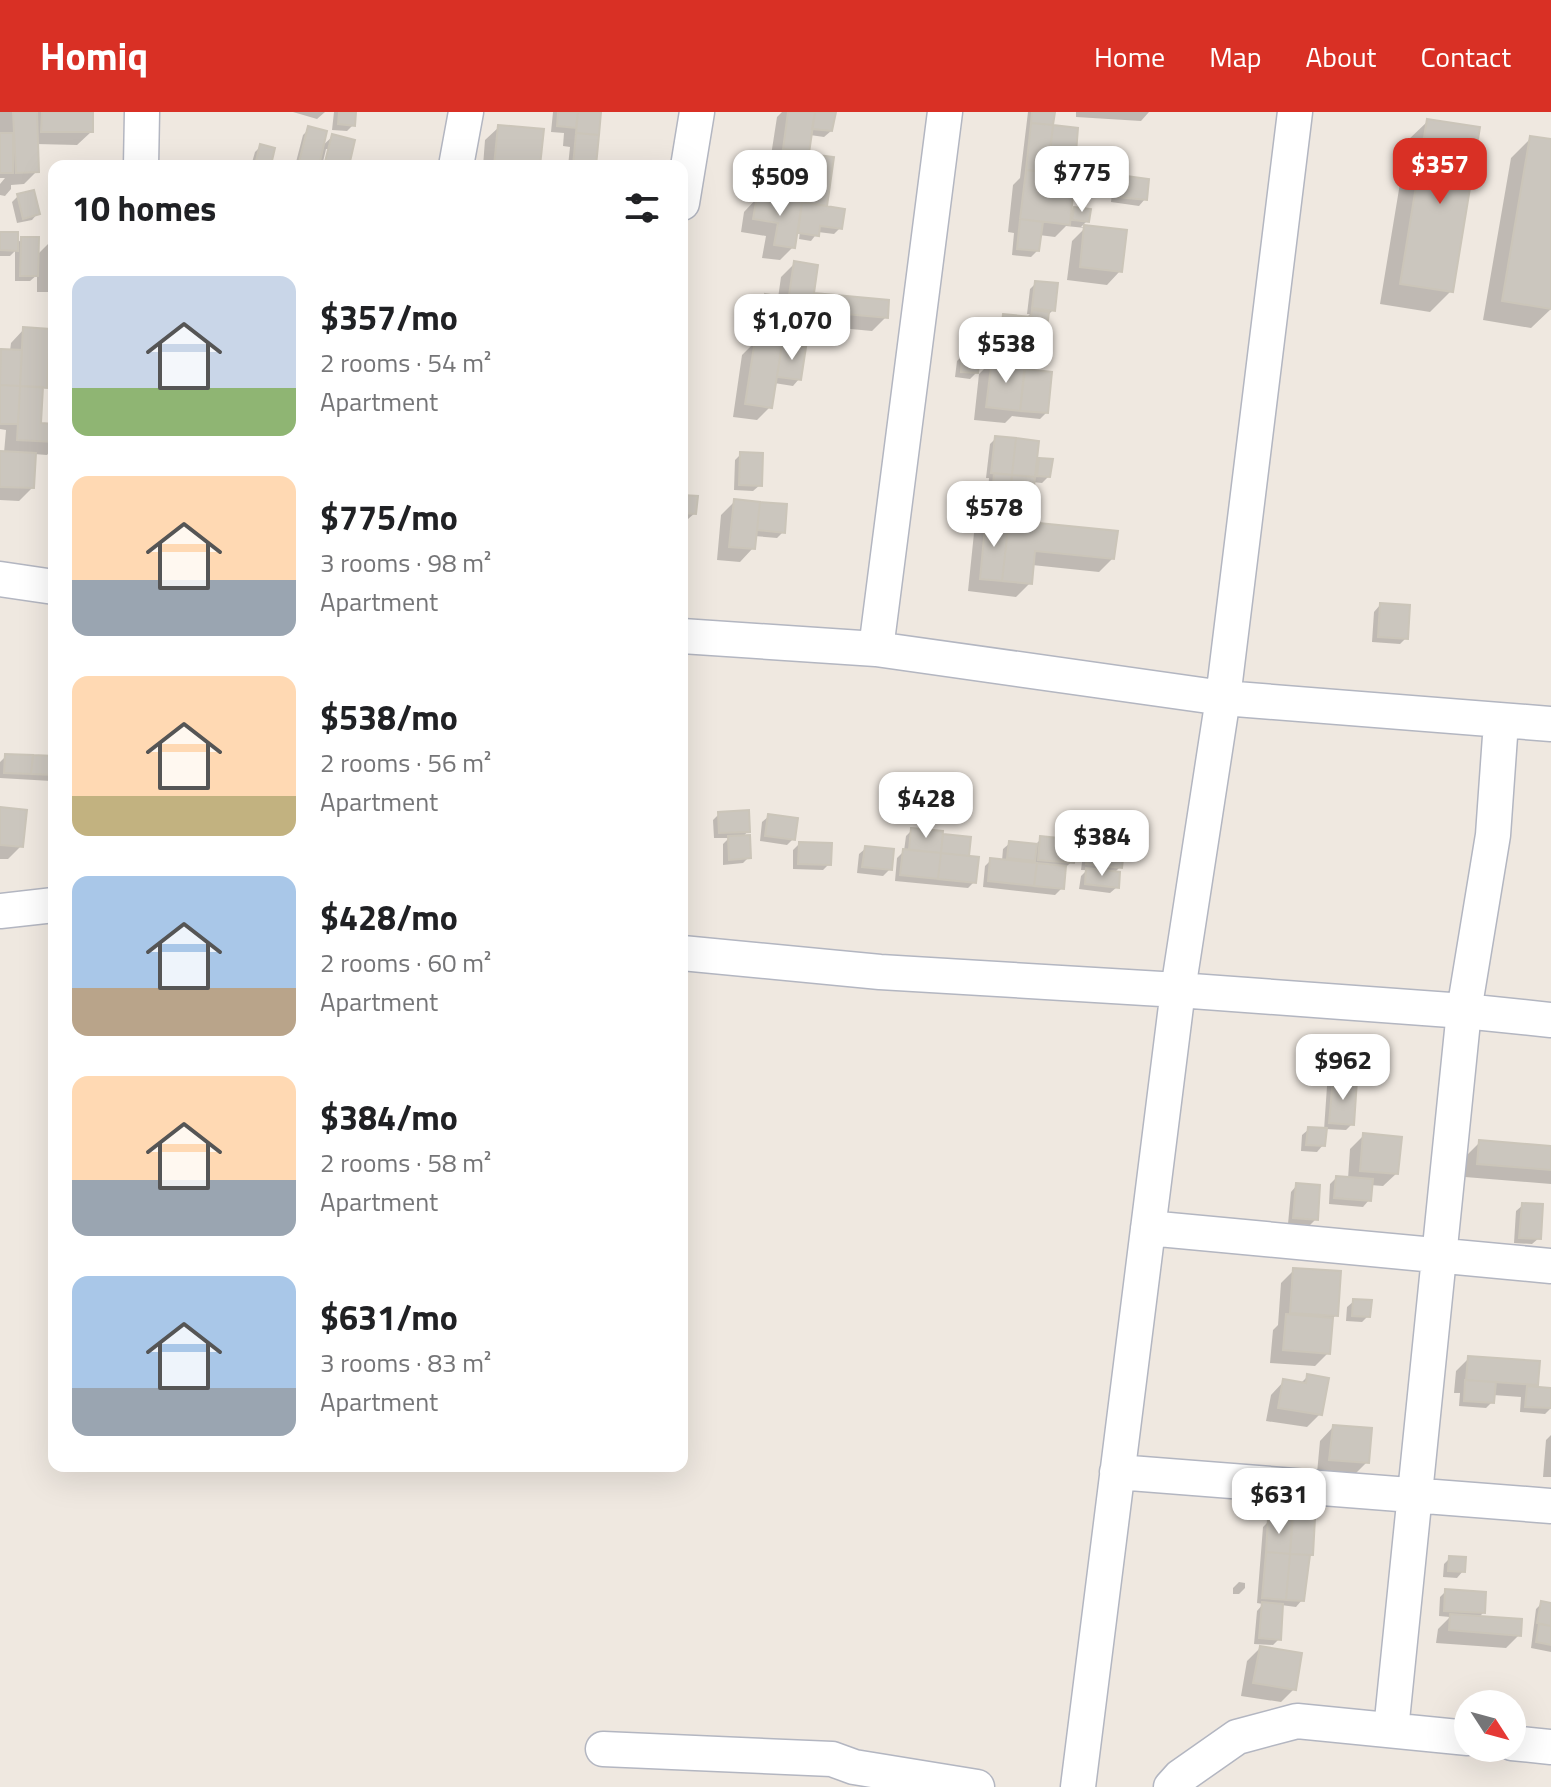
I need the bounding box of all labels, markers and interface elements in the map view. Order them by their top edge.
text: Homiq [40,27,148,85]
text: Home [1094,35,1165,78]
text: Map [1209,35,1262,78]
text: About [1306,35,1376,78]
text: Contact [1420,35,1511,78]
pin: $357 [1393,138,1487,206]
text: $357 [1411,144,1469,183]
pin: $775 [1035,146,1129,214]
pin: $509 [733,150,827,218]
text: $775 [1053,152,1111,191]
text: $509 [751,156,809,195]
text: 10 homes [72,182,216,234]
icon: filters [620,186,664,230]
text: $357/mo [320,291,458,343]
pin: $1,070 [727,294,857,362]
text: $1,070 [752,300,832,339]
icon: home [136,308,232,404]
pin: $538 [959,317,1053,385]
text: $538 [977,323,1035,362]
text: 2 rooms · 54 m² [320,343,491,382]
text: Apartment [320,382,438,421]
pin: $578 [947,481,1041,549]
text: $578 [965,487,1023,526]
text: $775/mo [320,491,458,543]
icon: home [136,508,232,604]
text: 3 rooms · 98 m² [320,543,491,582]
text: Apartment [320,582,438,621]
text: $538/mo [320,691,458,743]
icon: home [136,708,232,804]
text: 2 rooms · 56 m² [320,743,491,782]
pin: $428 [879,772,973,840]
text: $428 [897,778,955,817]
text: Apartment [320,782,438,821]
pin: $384 [1055,810,1149,878]
text: $384 [1073,816,1131,855]
text: $428/mo [320,891,458,943]
icon: home [136,908,232,1004]
text: 2 rooms · 60 m² [320,943,491,982]
text: Apartment [320,982,438,1021]
pin: $962 [1296,1034,1390,1102]
text: $962 [1314,1040,1372,1079]
text: $384/mo [320,1091,458,1143]
icon: home [136,1108,232,1204]
text: 2 rooms · 58 m² [320,1143,491,1182]
text: Apartment [320,1182,438,1221]
text: $631/mo [320,1291,458,1343]
icon: home [136,1308,232,1404]
text: 3 rooms · 83 m² [320,1343,491,1382]
text: Apartment [320,1382,438,1421]
pin: $631 [1232,1468,1326,1536]
text: $631 [1250,1474,1308,1513]
north arrow [1454,1690,1526,1762]
map controls [1454,1690,1526,1762]

